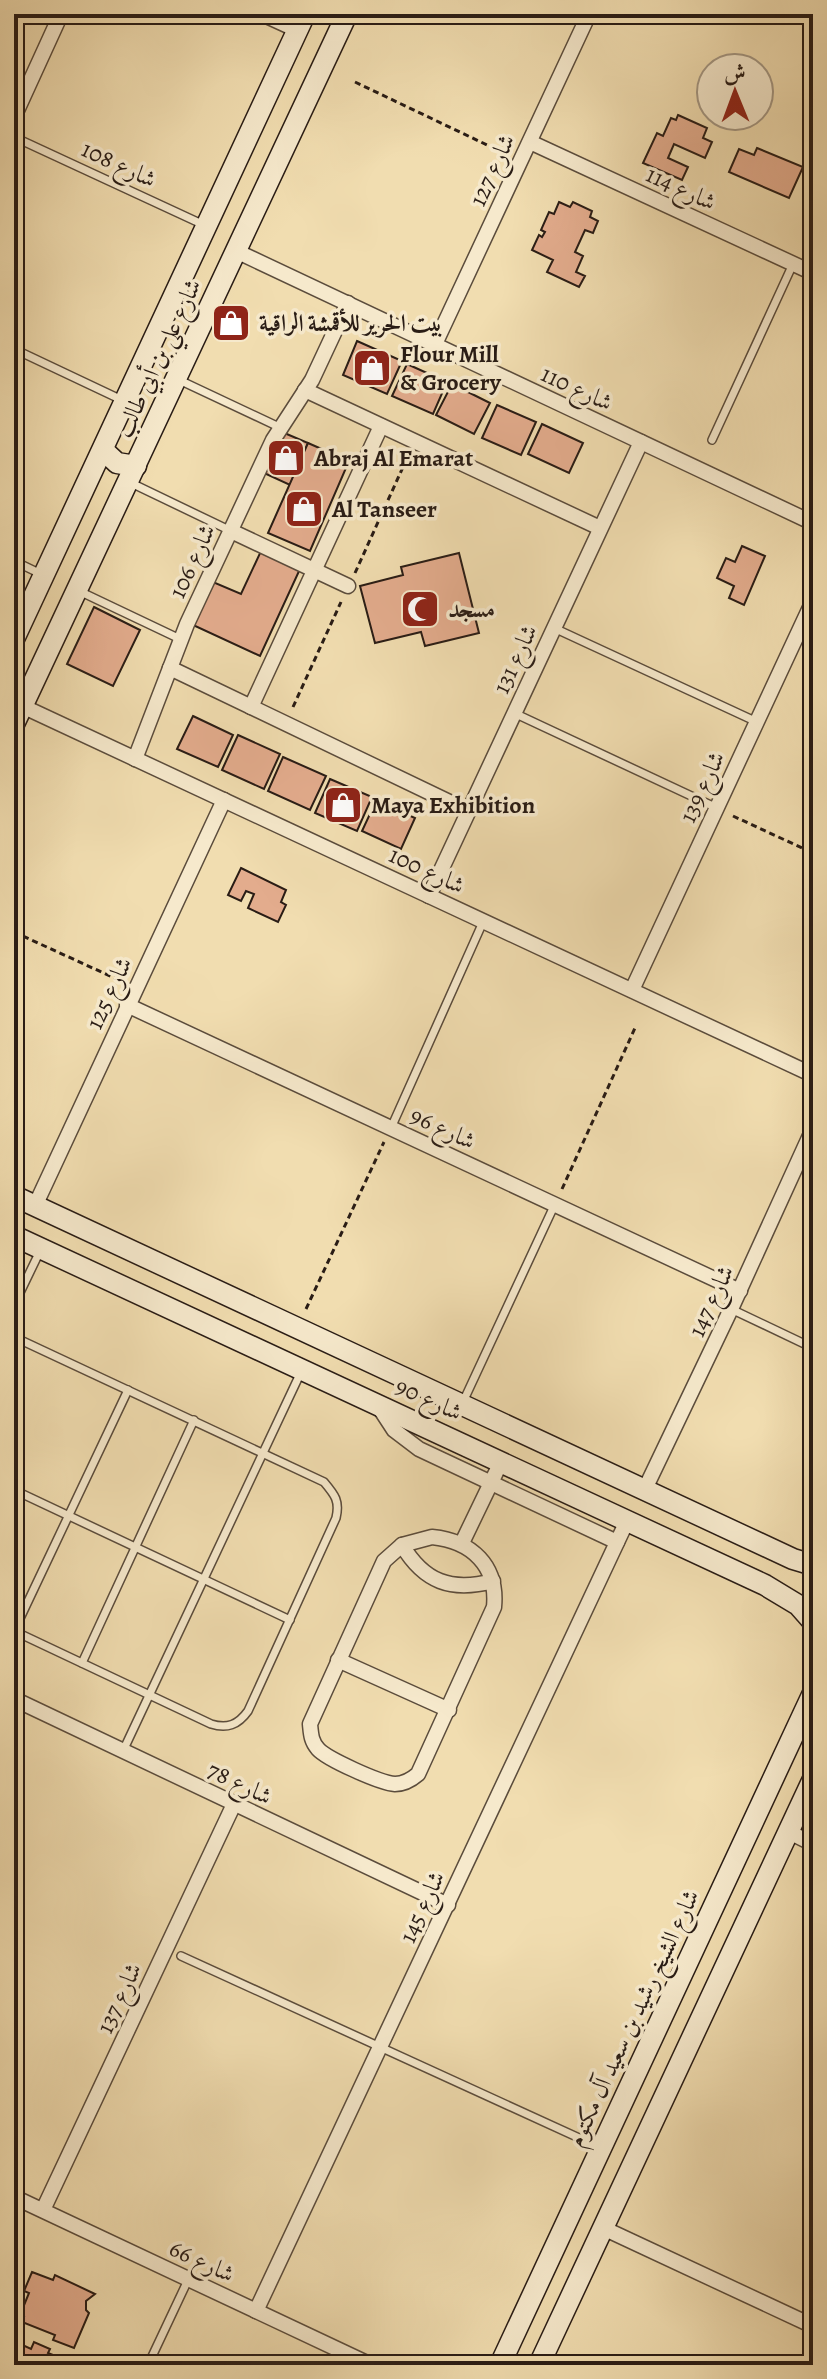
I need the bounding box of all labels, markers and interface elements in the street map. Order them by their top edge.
north arrow [695,52,775,132]
text: ش [723,58,746,88]
street label: شارع 127 [461,129,526,213]
street label: شارع 108 [75,133,162,199]
street label: شارع 114 [639,158,721,222]
street label: شارع علي بن أبي طالب [106,273,215,445]
shop icon: بيت الحرير للأقمشة الراقية [210,302,252,344]
place label: بيت الحرير للأقمشة الراقية [259,307,443,339]
place label: Flour Mill & Grocery [400,338,502,398]
shop icon: Flour Mill & Grocery [351,347,393,389]
street label: شارع 110 [534,358,618,422]
shop icon: Abraj Al Emarat [265,437,307,479]
place label: Abraj Al Emarat [313,442,473,474]
shop icon: Al Tanseer [283,488,325,530]
place label: Al Tanseer [331,493,437,525]
street label: شارع 106 [161,519,227,605]
mosque icon: مسجد [399,588,441,630]
place label: مسجد [448,593,495,625]
street label: شارع 131 [485,619,549,700]
street label: شارع 139 [672,746,736,830]
shop icon: Maya Exhibition [322,784,364,826]
place label: Maya Exhibition [371,789,536,821]
street label: شارع 100 [382,839,470,905]
street label: شارع 125 [78,952,143,1036]
street label: شارع 96 [404,1099,481,1161]
street label: شارع 147 [681,1260,745,1344]
street label: شارع 90 [389,1370,468,1432]
street label: شارع 78 [201,1754,278,1816]
street label: شارع 145 [391,1866,456,1950]
street label: شارع الشيخ رشيد بن سعيد آل مكتوم [559,1884,711,2154]
street label: شارع 137 [89,1957,153,2040]
street label: شارع 66 [162,2232,240,2294]

